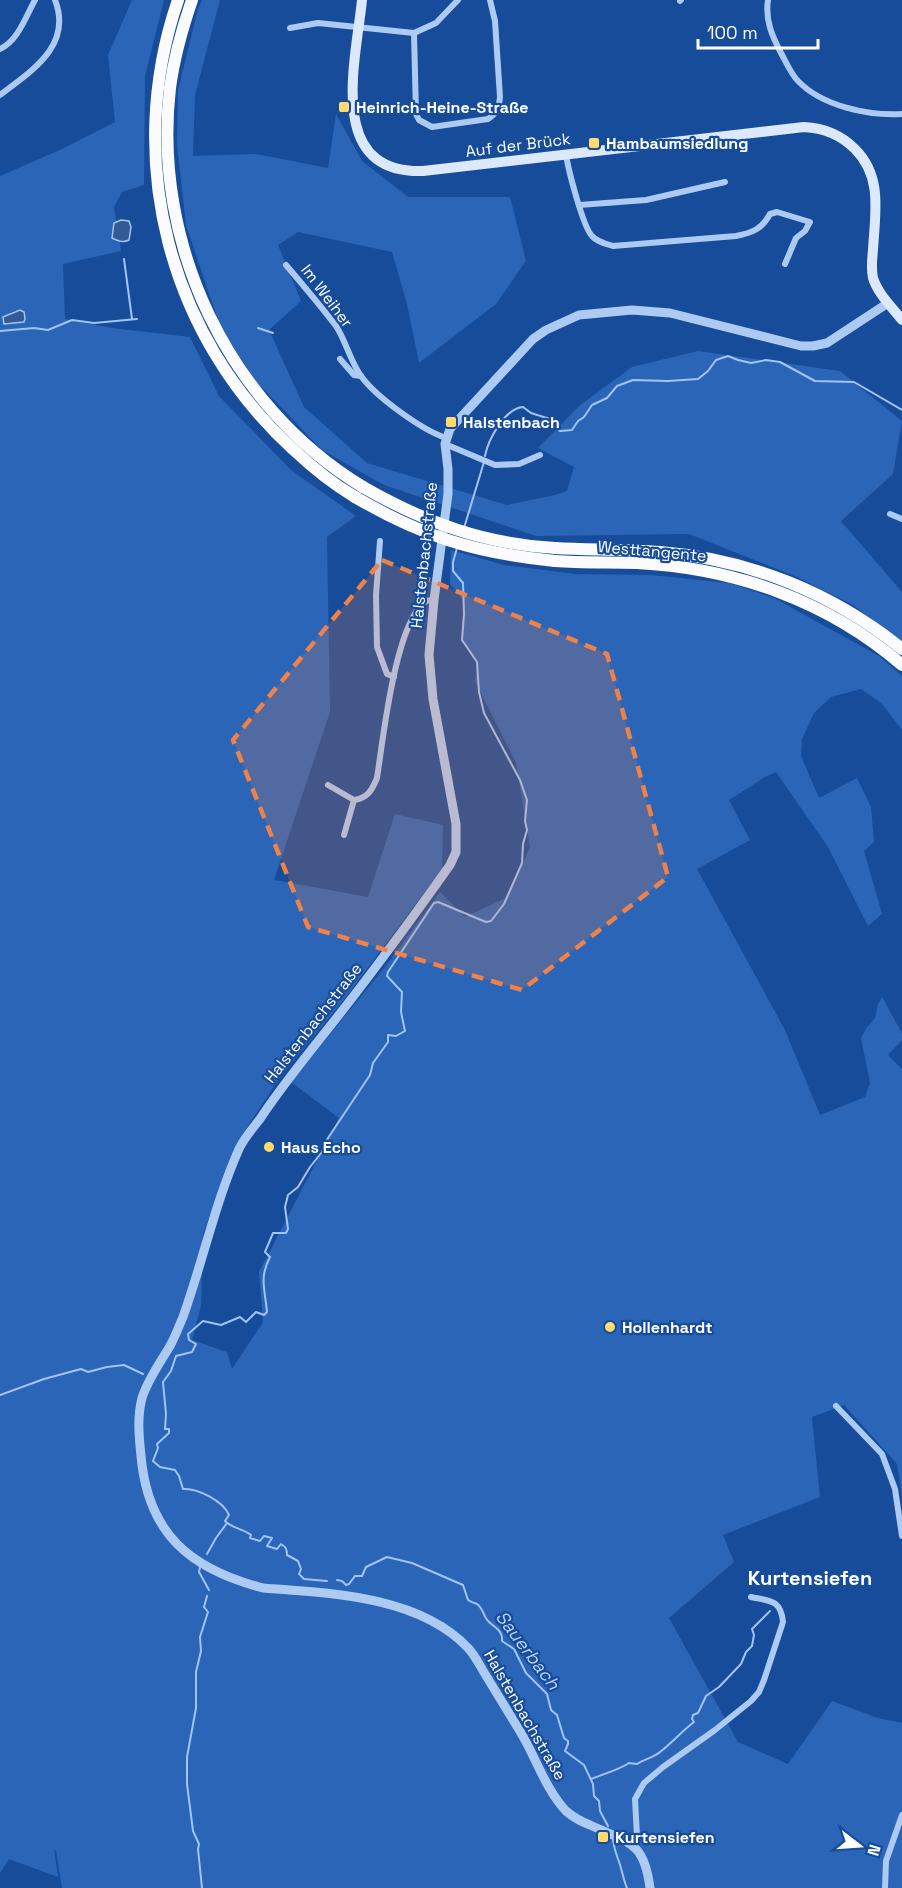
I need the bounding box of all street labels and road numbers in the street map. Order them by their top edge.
street label: Auf der Brück [464,128,572,162]
street label: Im Weiher [296,260,358,332]
street label: Halstenbachstraße [406,481,442,629]
street label: Westtangente [597,536,707,566]
street label: Halstenbachstraße [259,959,367,1087]
street label: Halstenbachstraße [479,1646,571,1784]

